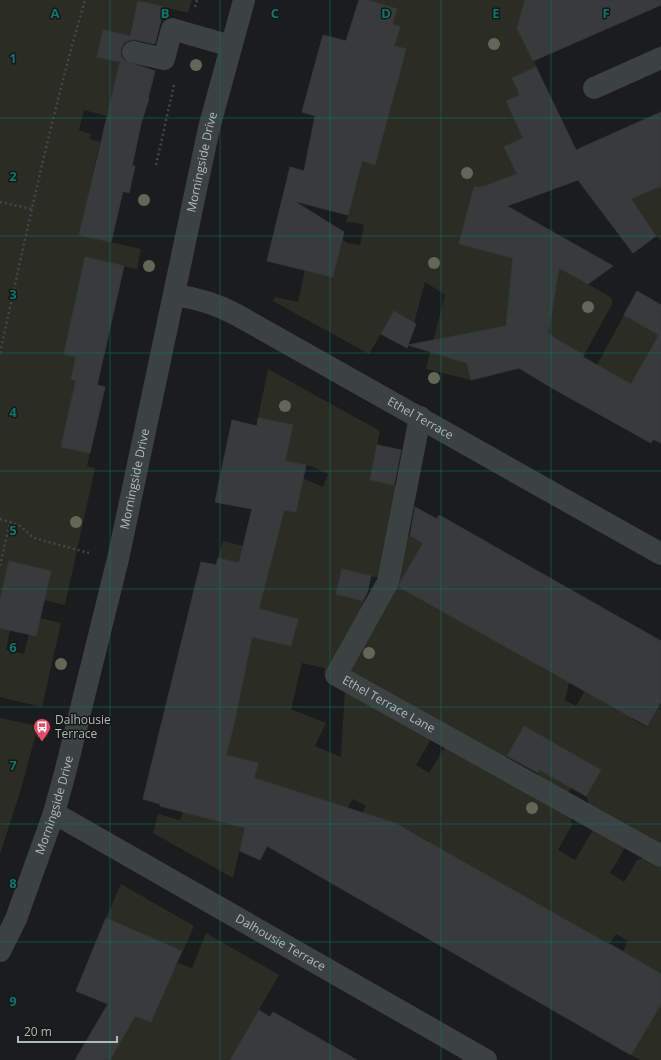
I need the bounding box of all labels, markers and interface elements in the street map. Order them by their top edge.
text: A [51,4,60,22]
text: B [161,4,170,22]
text: C [271,4,279,22]
text: D [381,4,391,22]
text: E [492,4,500,22]
text: F [602,4,610,22]
text: 1 [9,49,17,67]
street label: Morningside Drive [182,110,221,214]
text: 2 [9,167,17,185]
text: 3 [9,285,17,303]
street label: Ethel Terrace [384,392,457,444]
text: 4 [9,403,17,421]
street label: Morningside Drive [115,427,153,531]
text: 5 [9,521,17,539]
text: 6 [9,638,17,656]
street label: Ethel Terrace Lane [340,671,439,737]
place label: Dalhousie Terrace [55,711,111,742]
bus stop icon: Dalhousie Terrace [32,717,52,742]
street label: Morningside Drive [31,754,77,857]
text: 7 [9,756,17,774]
text: 8 [9,874,17,892]
street label: Dalhousie Terrace [233,910,329,975]
text: 9 [9,992,17,1010]
scale bar [18,1018,117,1044]
text: 20 m [24,1023,52,1040]

